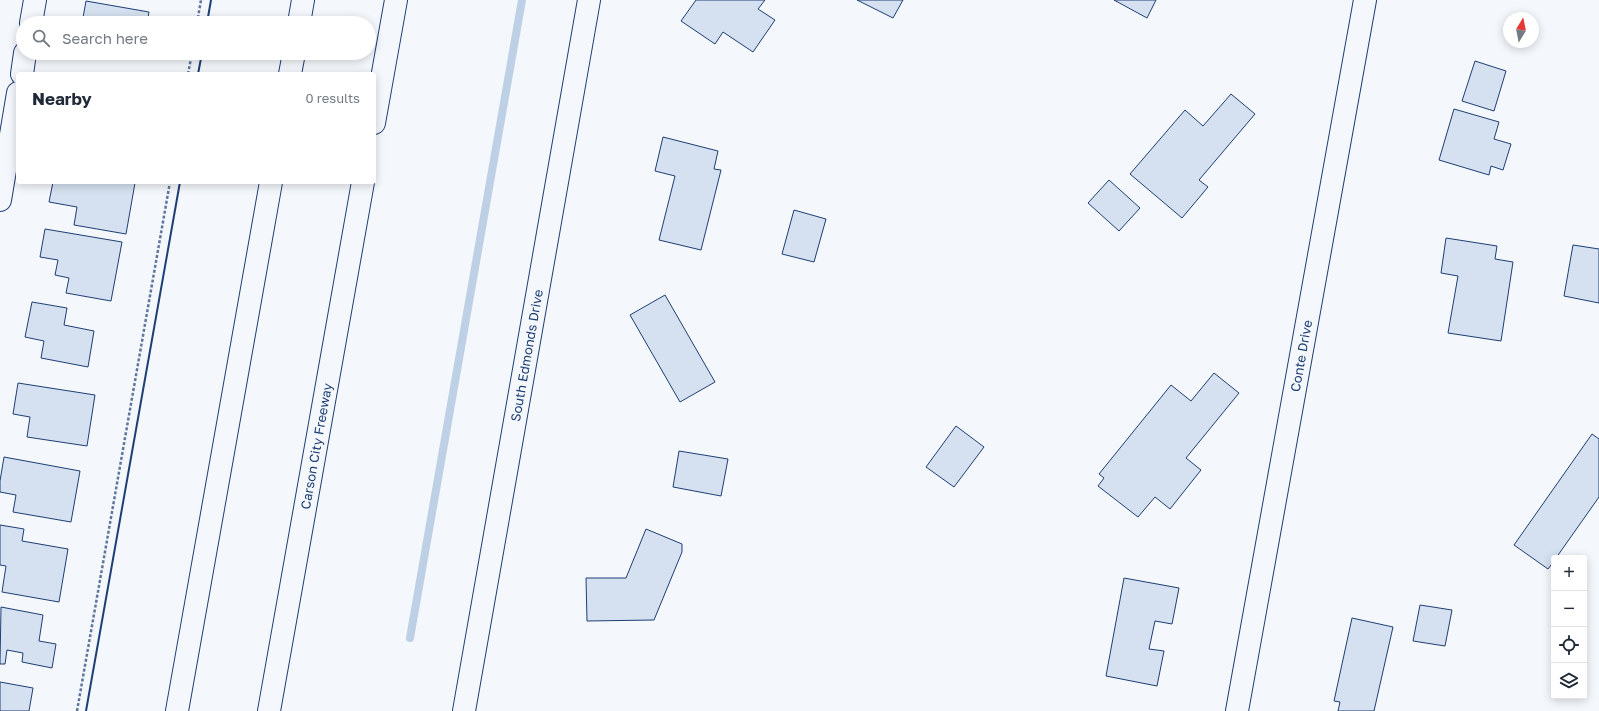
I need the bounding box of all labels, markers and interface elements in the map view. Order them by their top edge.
north arrow [1503,12,1539,48]
search box [16,16,376,60]
icon: search [30,27,52,49]
text: Search here [62,29,148,47]
text: Nearby [32,88,92,109]
text: 0 results [305,90,360,106]
street label: South Edmonds Drive [507,288,546,423]
street label: Conte Drive [1287,318,1315,393]
street label: Carson City Freeway [297,381,335,511]
map controls [1551,555,1587,699]
button: + [1551,555,1587,591]
button: − [1551,591,1587,627]
button: locate [1551,627,1587,663]
button: layers [1551,663,1587,699]

